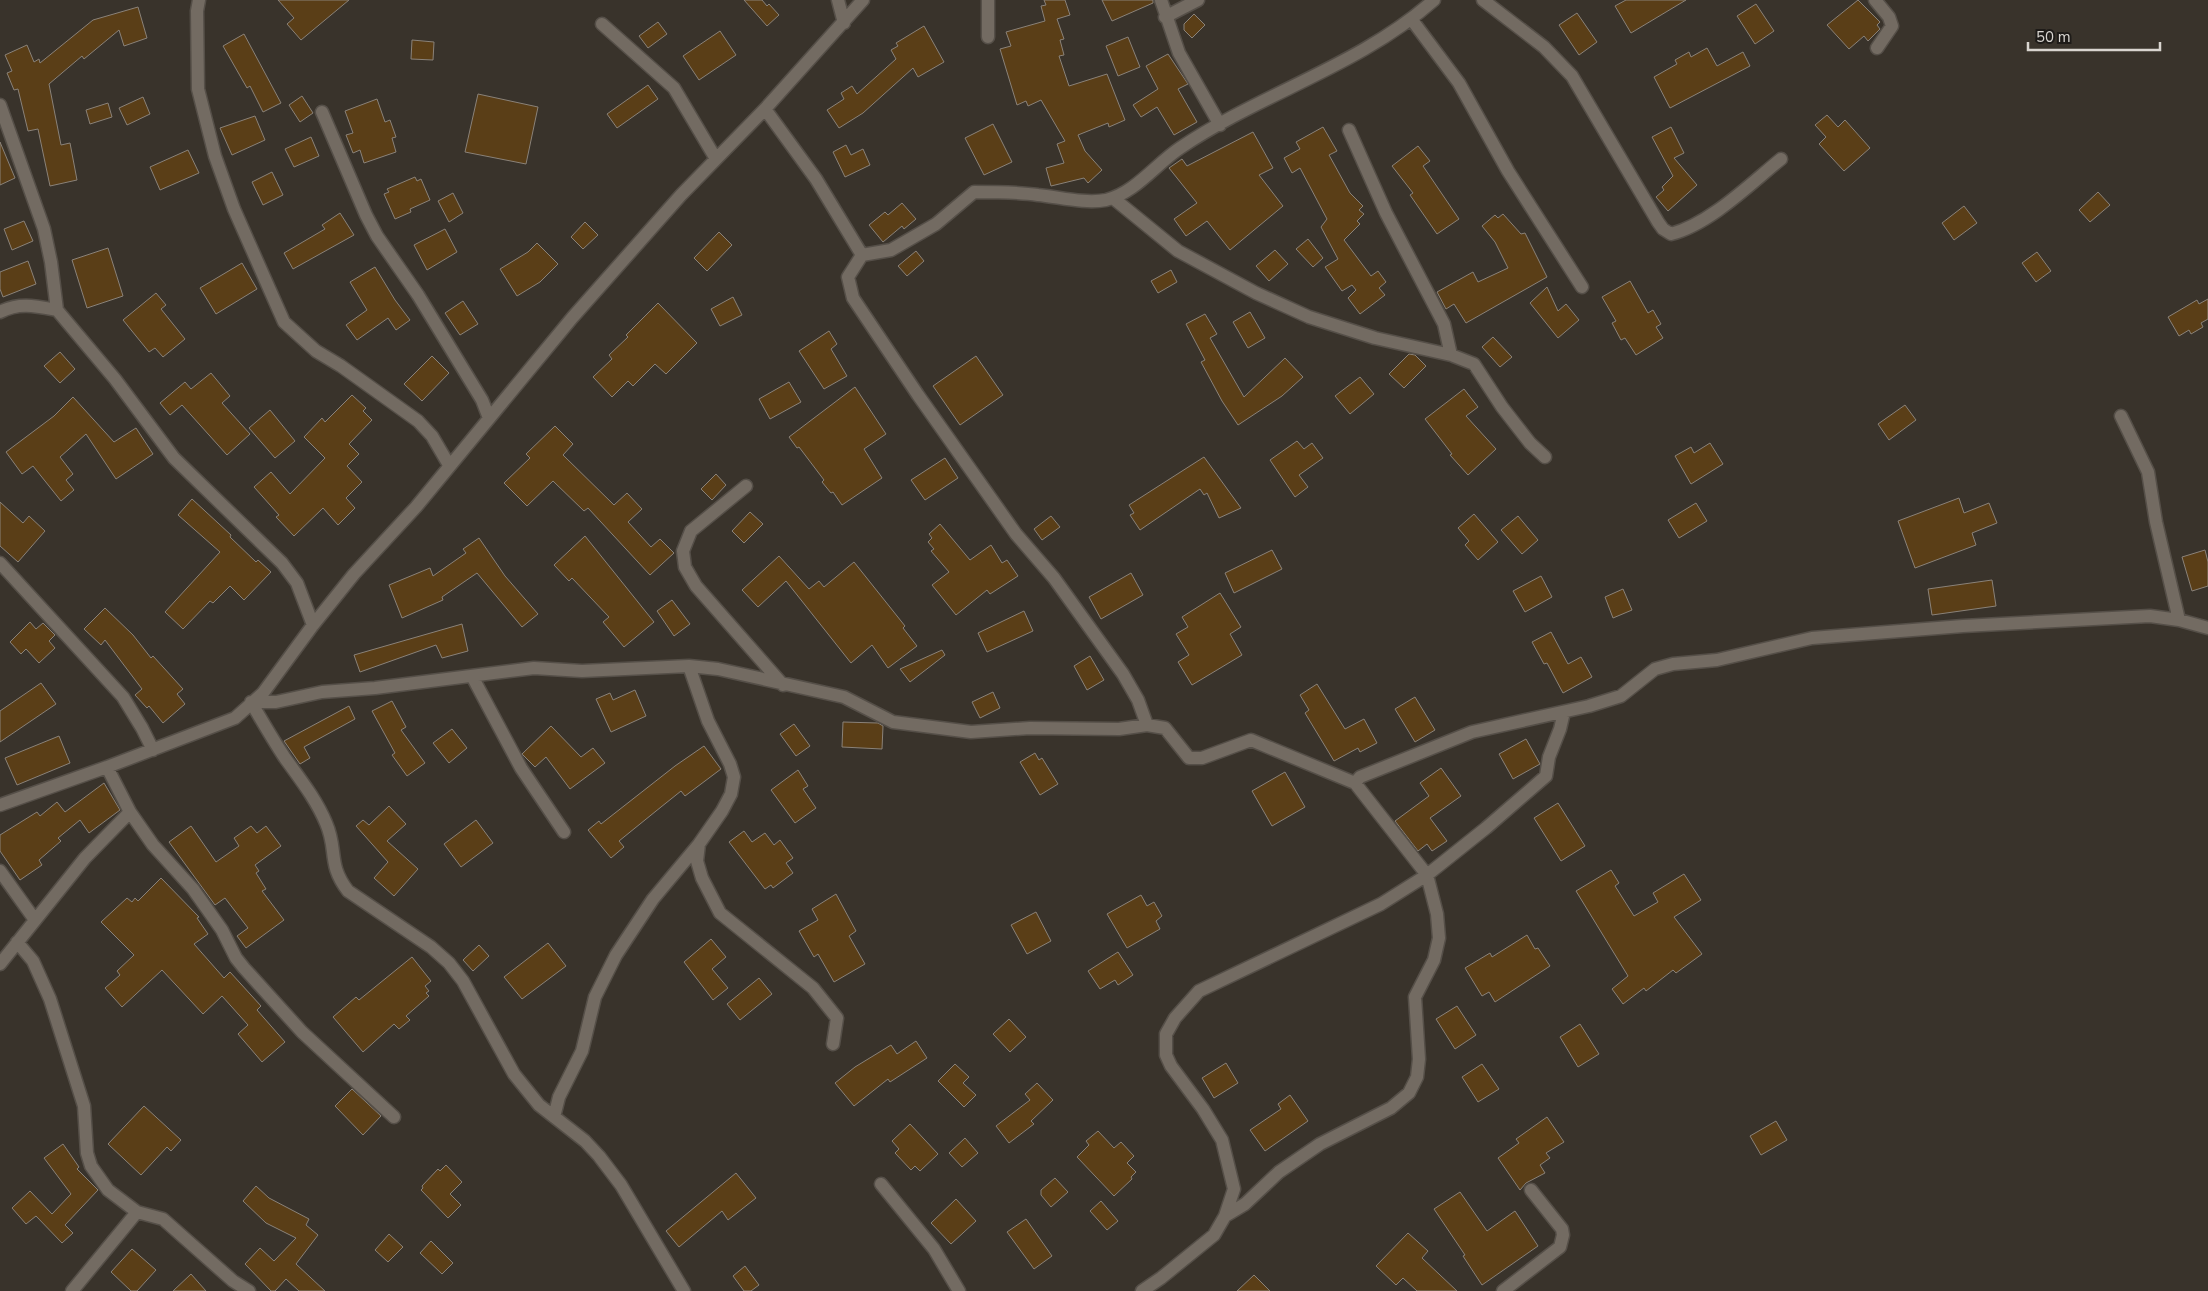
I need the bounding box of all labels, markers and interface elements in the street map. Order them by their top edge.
scale bar [2028,20,2160,52]
text: 50 m [2036,27,2071,47]

